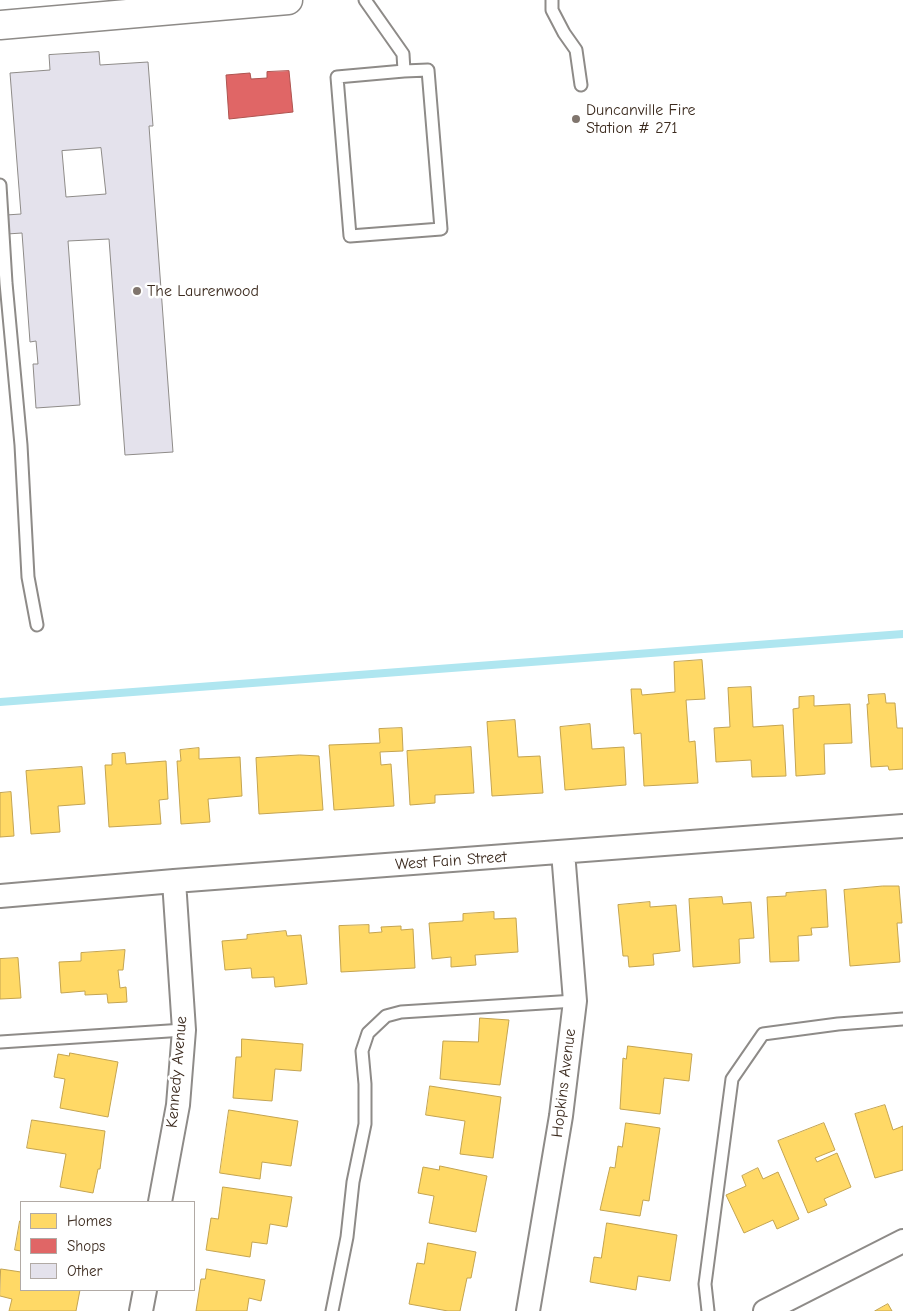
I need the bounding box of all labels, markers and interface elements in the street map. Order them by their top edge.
place label: Duncanville Fire Station # 271 [586,100,696,138]
marker: Duncanville Fire Station # 271 [570,113,582,125]
place label: The Laurenwood [147,281,259,301]
marker: The Laurenwood [131,285,143,297]
street label: West Fain Street [395,848,507,874]
street label: Kennedy Avenue [163,1015,191,1129]
street label: Hopkins Avenue [548,1028,580,1138]
legend [20,1201,195,1291]
text: Homes [67,1212,112,1230]
text: Shops [67,1237,105,1255]
text: Other [67,1262,102,1280]

